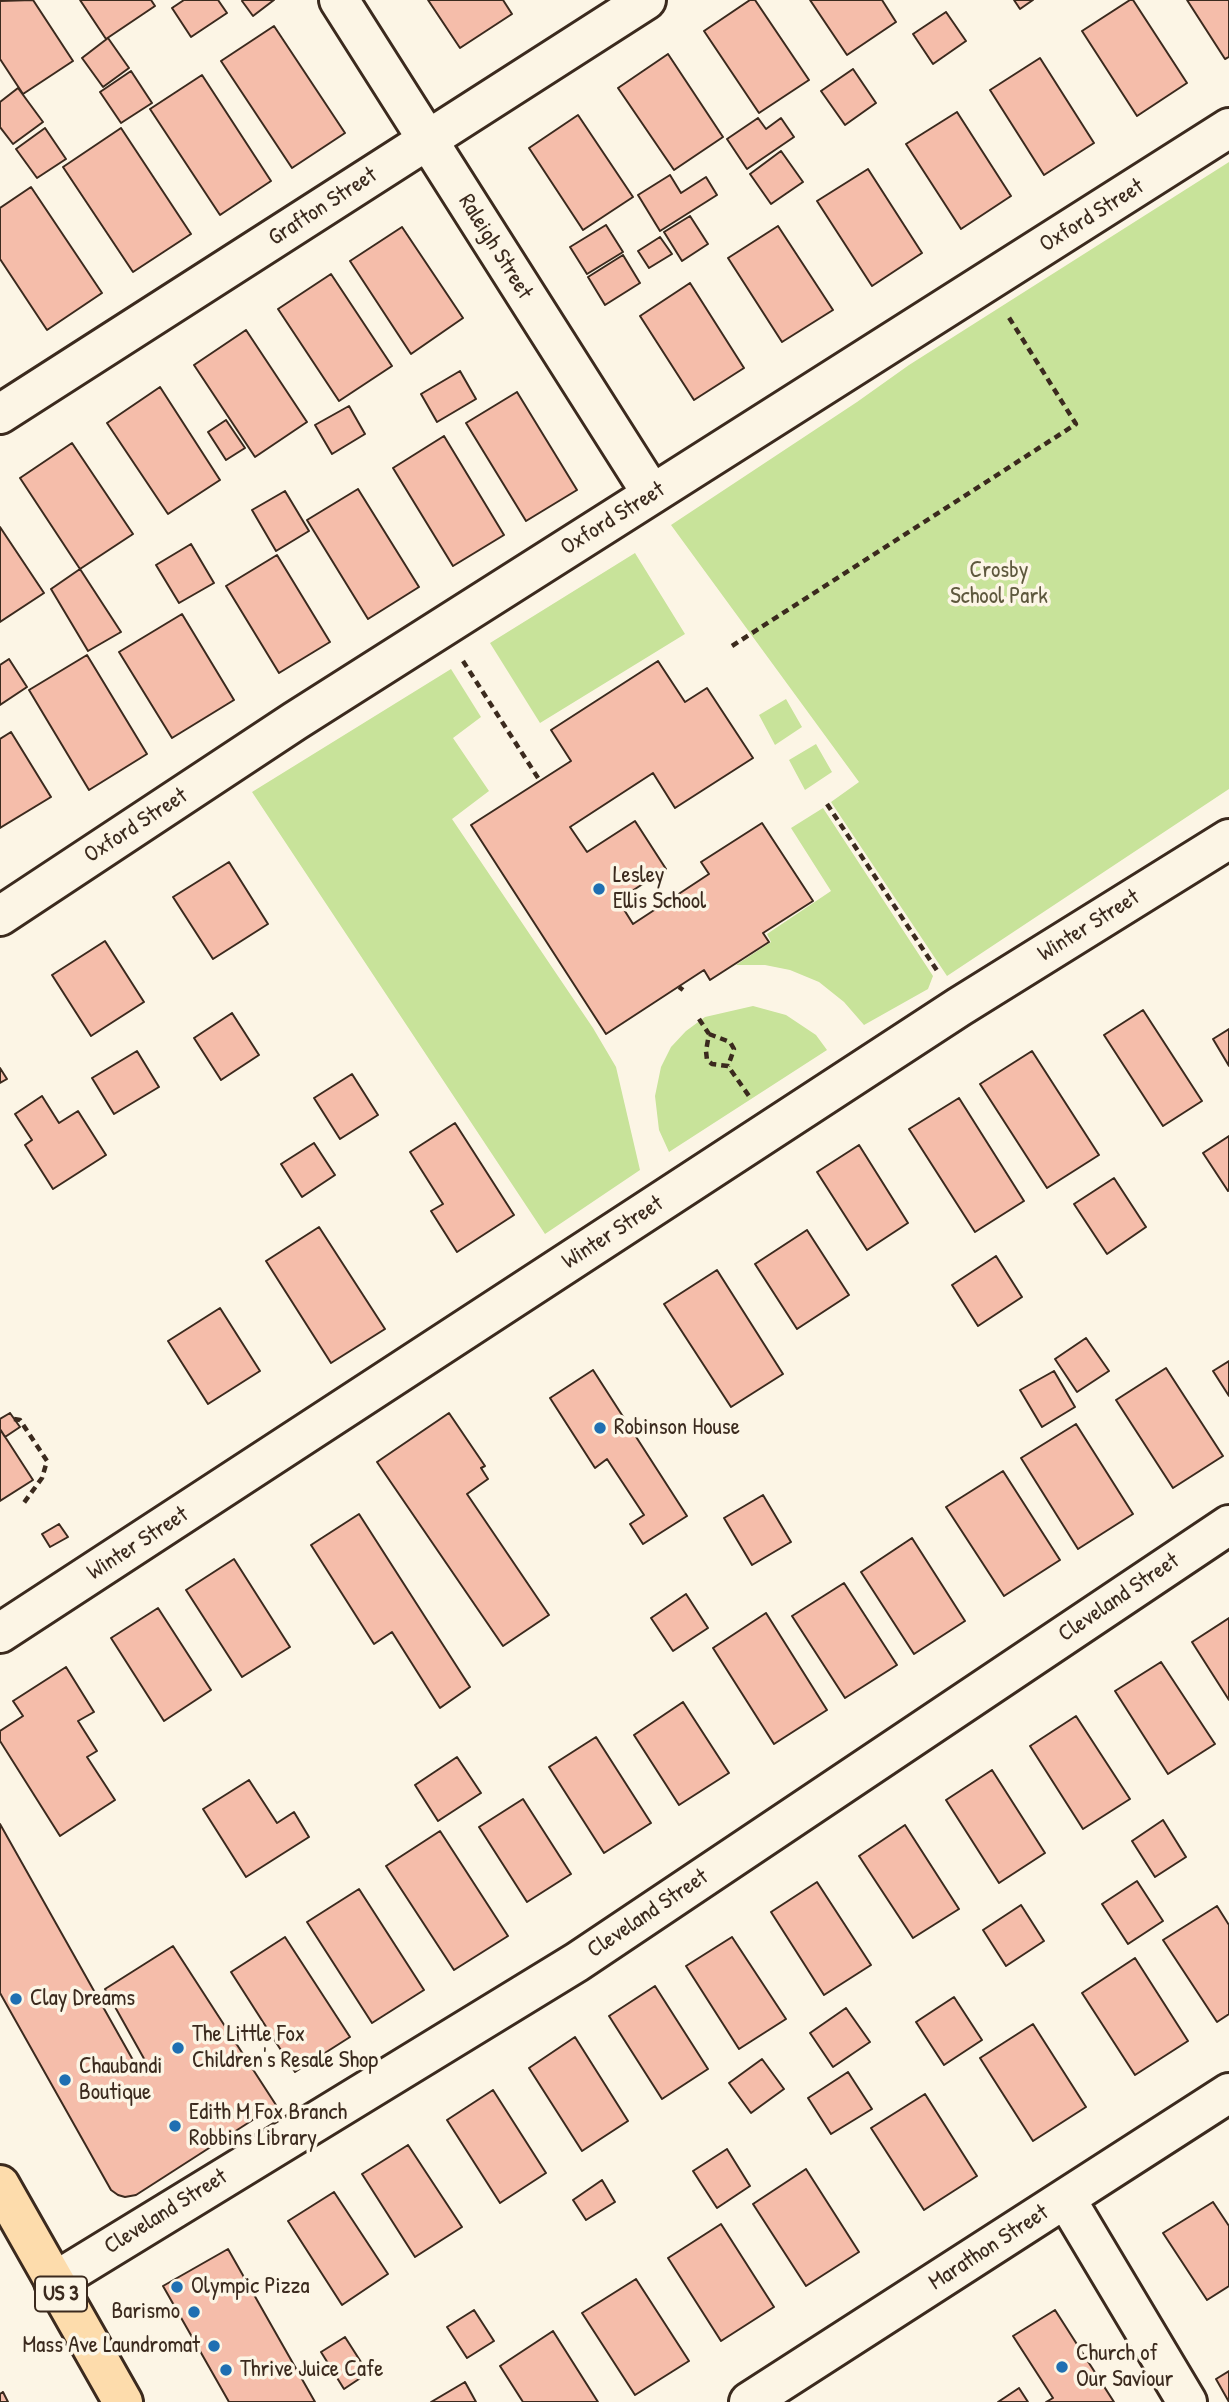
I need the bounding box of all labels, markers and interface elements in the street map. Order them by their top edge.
street label: Grafton Street [264,162,382,252]
street label: Oxford Street [1035,173,1149,259]
street label: Raleigh Street [452,189,538,305]
street label: Oxford Street [556,476,670,562]
park label: Crosby School Park [950,557,1048,611]
street label: Oxford Street [79,782,193,870]
place label: Lesley Ellis School [613,862,706,916]
marker: Lesley Ellis School [591,881,607,897]
street label: Winter Street [1033,884,1145,968]
street label: Winter Street [557,1190,669,1276]
place label: Robinson House [614,1414,740,1442]
marker: Robinson House [592,1420,608,1436]
street label: Winter Street [82,1501,194,1587]
street label: Cleveland Street [1053,1548,1185,1648]
street label: Cleveland Street [582,1864,714,1964]
place label: Clay Dreams [30,1985,135,2013]
marker: Clay Dreams [8,1991,24,2007]
place label: The Little Fox Children's Resale Shop [192,2021,378,2075]
marker: The Little Fox Children's Resale Shop [170,2040,186,2056]
place label: Chaubandi Boutique [79,2053,162,2107]
marker: Chaubandi Boutique [57,2072,73,2088]
place label: Edith M Fox Branch Robbins Library [189,2099,347,2153]
marker: Edith M Fox Branch Robbins Library [167,2118,183,2134]
street label: Cleveland Street [100,2163,232,2261]
street label: Marathon Street [924,2199,1054,2297]
place label: Olympic Pizza [191,2273,309,2301]
road number: US 3 [35,2276,87,2312]
marker: Olympic Pizza [169,2279,185,2295]
place label: Barismo [112,2298,180,2326]
marker: Barismo [186,2304,202,2320]
place label: Mass Ave Laundromat [23,2332,200,2360]
marker: Mass Ave Laundromat [206,2338,222,2354]
place label: Church of Our Saviour [1076,2340,1173,2394]
place label: Thrive Juice Cafe [240,2356,383,2384]
marker: Church of Our Saviour [1054,2359,1070,2375]
marker: Thrive Juice Cafe [218,2362,234,2378]

